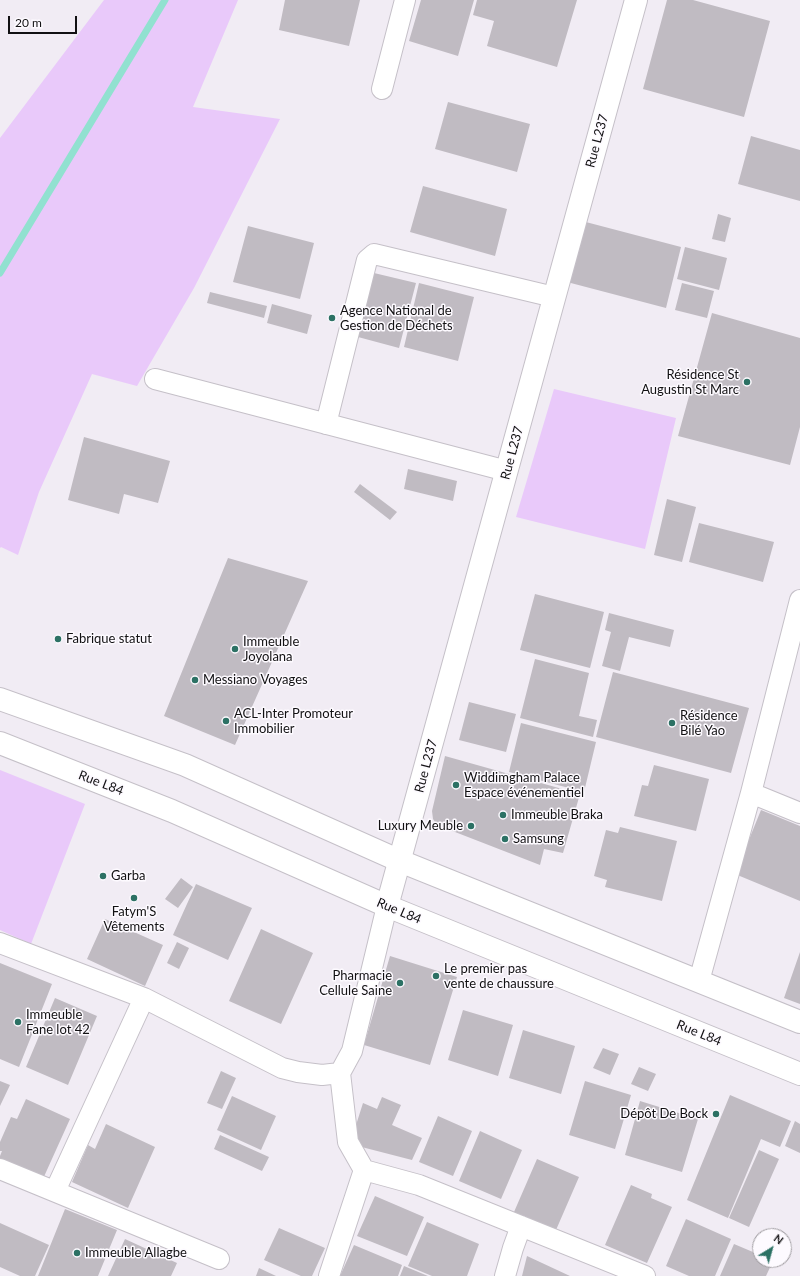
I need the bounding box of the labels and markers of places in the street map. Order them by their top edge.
place label: Agence National de Gestion de Déchets [340,303,453,334]
marker: Agence National de Gestion de Déchets [327,313,337,323]
place label: Résidence St Augustin St Marc [641,367,739,398]
marker: Résidence St Augustin St Marc [742,377,752,387]
place label: Fabrique statut [66,631,152,647]
marker: Fabrique statut [53,634,63,644]
place label: Immeuble Joyolana [243,634,299,665]
marker: Immeuble Joyolana [230,644,240,654]
place label: Messiano Voyages [203,672,308,688]
marker: Messiano Voyages [190,675,200,685]
place label: ACL-Inter Promoteur Immobilier [234,706,353,737]
place label: Résidence Bilé Yao [680,708,738,739]
marker: ACL-Inter Promoteur Immobilier [221,716,231,726]
marker: Résidence Bilé Yao [667,718,677,728]
place label: Widdimgham Palace Espace événementiel [464,770,584,801]
marker: Widdimgham Palace Espace événementiel [451,780,461,790]
place label: Immeuble Braka [511,807,603,823]
marker: Immeuble Braka [498,810,508,820]
place label: Luxury Meuble [378,818,463,834]
marker: Luxury Meuble [466,821,476,831]
place label: Samsung [513,831,564,847]
marker: Samsung [500,834,510,844]
place label: Garba [111,868,145,884]
marker: Garba [98,871,108,881]
marker: Fatym'S Vêtements [129,893,139,903]
place label: Fatym'S Vêtements [103,904,165,935]
place label: Le premier pas vente de chaussure [444,961,554,992]
place label: Pharmacie Cellule Saine [319,968,392,999]
marker: Le premier pas vente de chaussure [431,971,441,981]
marker: Pharmacie Cellule Saine [395,978,405,988]
place label: Immeuble Fane lot 42 [26,1007,90,1038]
marker: Immeuble Fane lot 42 [13,1017,23,1027]
place label: Dépôt De Bock [620,1106,708,1122]
marker: Dépôt De Bock [711,1109,721,1119]
place label: Immeuble Allagbe [85,1245,187,1261]
marker: Immeuble Allagbe [72,1248,82,1258]

